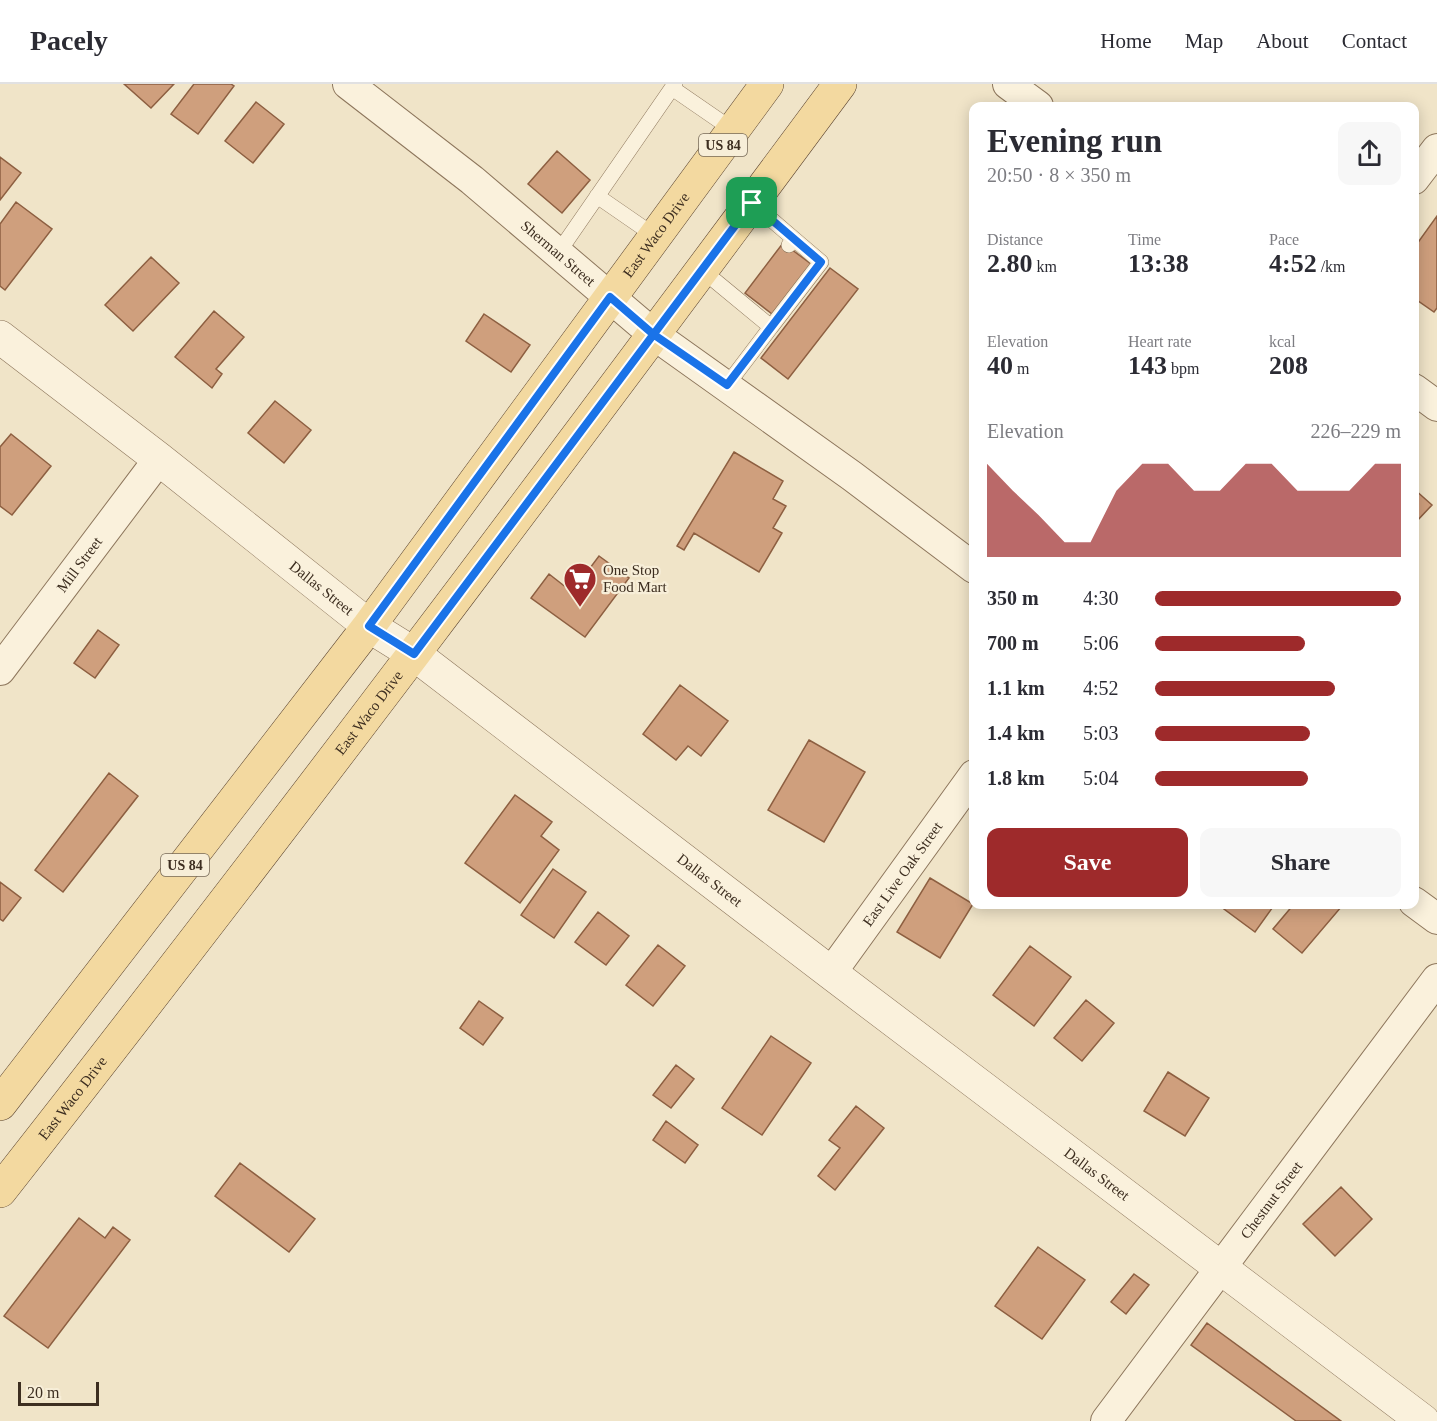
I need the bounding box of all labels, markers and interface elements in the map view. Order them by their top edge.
text: Pacely [30,25,108,56]
text: Home [1100,29,1152,53]
text: Map [1185,29,1223,53]
text: About [1256,29,1309,53]
text: Contact [1342,29,1407,53]
button: share [1338,122,1401,185]
text: Evening run [987,123,1162,159]
road number: US 84 [699,134,747,156]
text: 20:50 · 8 × 350 m [987,164,1131,186]
pin [726,177,777,228]
icon: arrive [735,186,768,219]
street label: East Waco Drive [620,189,693,280]
street label: Sherman Street [518,217,599,290]
text: Distance [987,231,1043,248]
text: Time [1128,231,1161,248]
text: Pace [1269,231,1299,248]
text: 2.80 [987,249,1033,278]
text: 13:38 [1128,249,1189,278]
text: 4:52 [1269,249,1317,278]
text: km [1033,258,1057,275]
text: /km [1317,258,1346,275]
text: Elevation [987,333,1048,350]
text: Heart rate [1128,333,1192,350]
text: kcal [1269,333,1296,350]
text: 40 [987,351,1013,380]
text: 143 [1128,351,1167,380]
text: 208 [1269,351,1308,380]
text: m [1013,360,1029,377]
text: bpm [1167,360,1199,377]
text: Elevation [987,420,1064,442]
text: 226–229 m [1310,420,1401,442]
street label: Mill Street [54,533,106,595]
street label: Dallas Street [286,558,357,619]
supermarket icon: One Stop Food Mart [562,561,598,608]
place label: One Stop Food Mart [603,562,668,595]
text: 350 m [987,587,1039,609]
text: 4:30 [1083,587,1119,609]
text: 700 m [987,632,1039,654]
text: 5:06 [1083,632,1119,654]
street label: East Waco Drive [332,667,406,758]
text: 1.1 km [987,677,1045,699]
text: 4:52 [1083,677,1119,699]
text: 1.4 km [987,722,1045,744]
text: 5:03 [1083,722,1119,744]
text: 1.8 km [987,767,1045,789]
text: 5:04 [1083,767,1119,789]
street label: East Live Oak Street [859,818,946,929]
button: Save [987,828,1188,897]
button: Share [1200,828,1401,897]
street label: Dallas Street [674,850,746,910]
road number: US 84 [161,854,209,876]
street label: East Waco Drive [35,1053,110,1143]
street label: Dallas Street [1061,1144,1133,1204]
street label: Chestnut Street [1237,1158,1306,1242]
scale bar [18,1379,99,1406]
text: 20 m [27,1384,59,1401]

